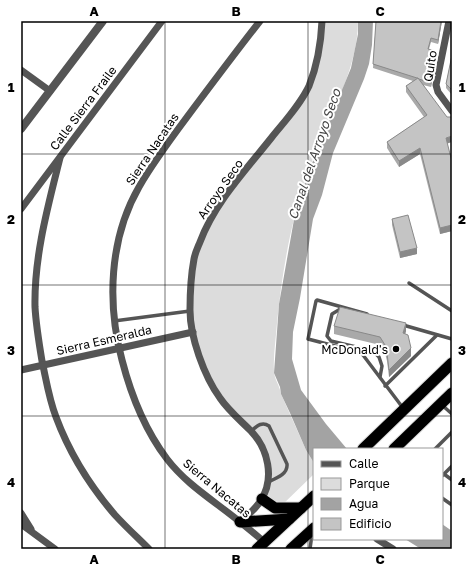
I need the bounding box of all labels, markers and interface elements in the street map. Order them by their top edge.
text: A [89,3,99,19]
text: B [231,3,241,19]
text: C [375,3,385,19]
street label: Quito [420,49,440,83]
street label: Calle Sierra Fraile [46,63,120,153]
text: 1 [8,79,15,95]
text: 1 [459,79,466,95]
water label: Canal del Arroyo Seco [284,86,344,221]
street label: Sierra Nacatas [122,110,182,188]
street label: Arroyo Seco [194,156,246,222]
text: 2 [7,211,15,227]
text: 2 [458,211,466,227]
street label: Sierra Esmeralda [55,322,153,358]
text: 3 [7,342,15,358]
place label: McDonald's [321,342,388,357]
text: 3 [458,342,466,358]
marker: McDonald's [391,344,401,354]
legend [313,448,443,540]
street label: Sierra Nacatas [180,455,254,521]
text: Calle [349,456,379,471]
text: 4 [7,474,15,490]
text: 4 [458,474,466,490]
text: Parque [349,476,390,491]
text: Agua [349,496,378,511]
text: Edificio [349,516,391,531]
text: A [89,551,99,567]
text: B [231,551,241,567]
text: C [375,551,385,567]

